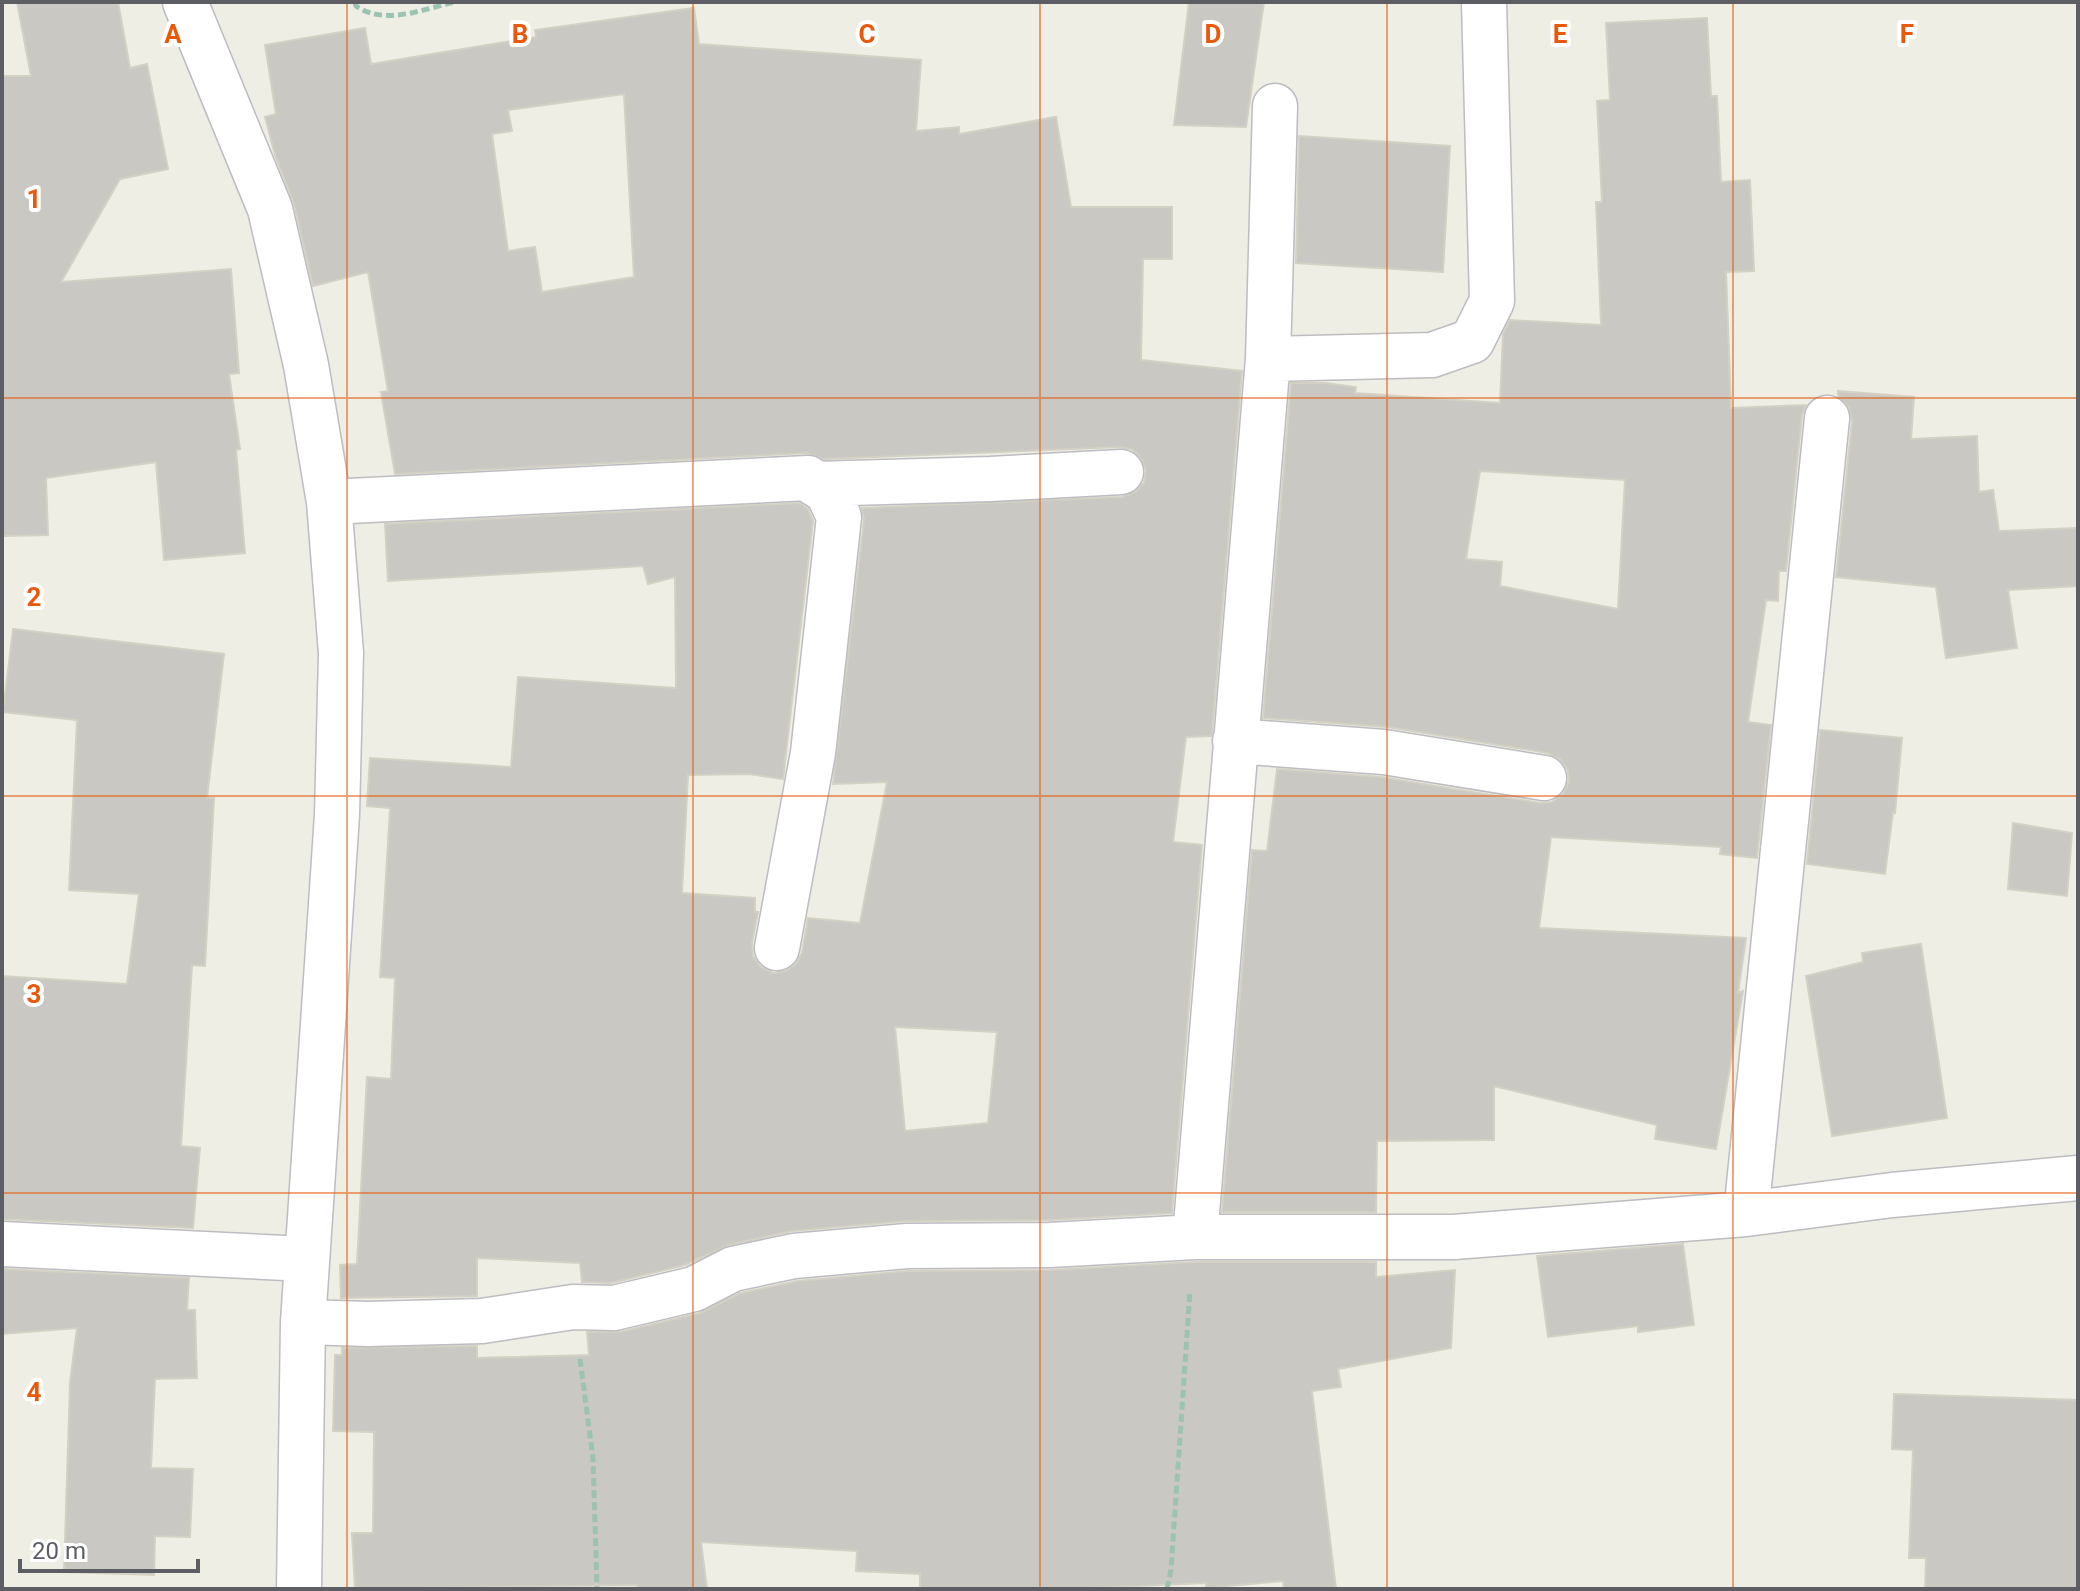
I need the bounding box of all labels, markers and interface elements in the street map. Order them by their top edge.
text: A [164,19,182,49]
text: B [512,19,528,49]
text: C [858,19,876,49]
text: D [1205,19,1221,49]
text: E [1553,19,1568,49]
text: F [1900,19,1914,49]
text: 1 [27,184,41,214]
text: 2 [27,582,41,612]
text: 3 [27,979,41,1009]
text: 4 [27,1377,42,1407]
scale bar [20,1523,198,1573]
text: 20 m [32,1537,86,1565]

